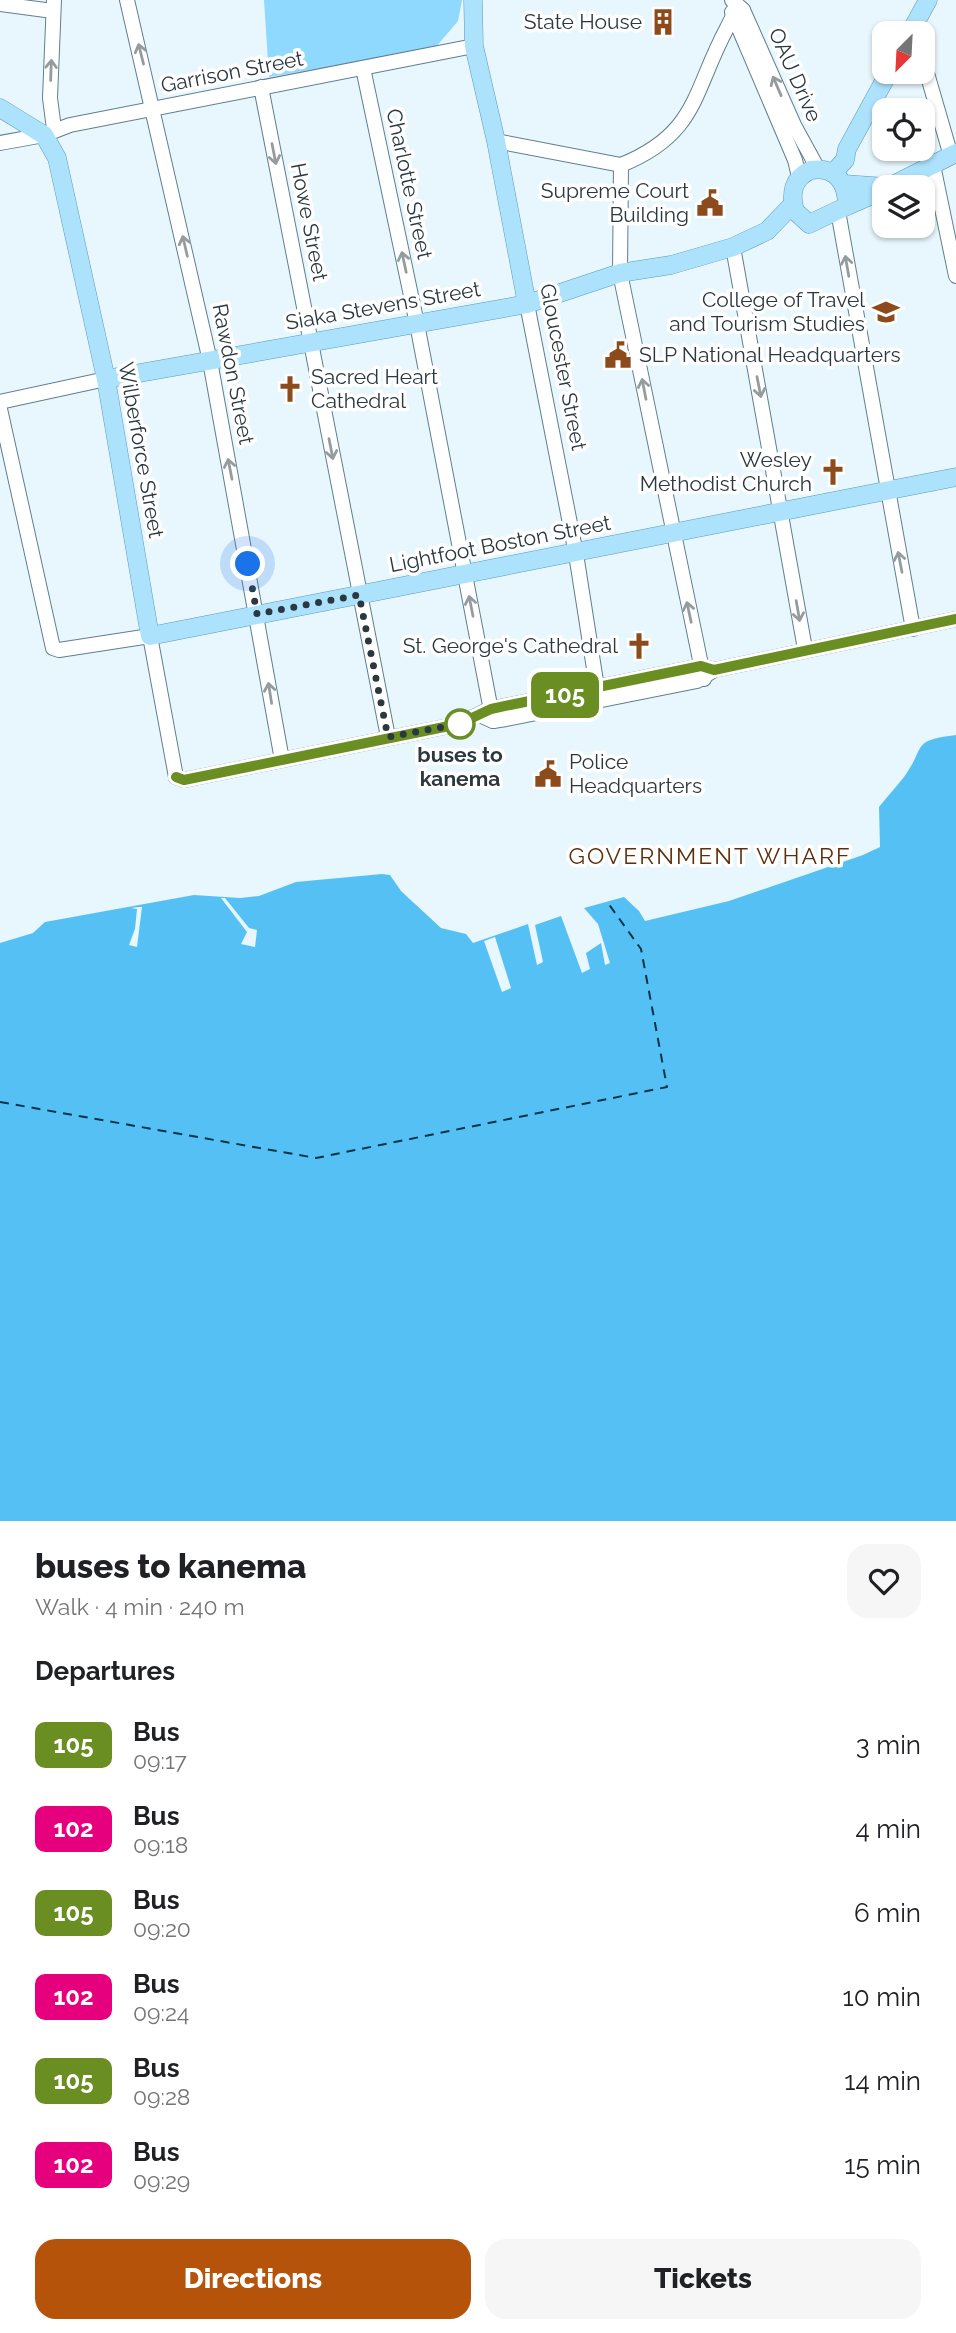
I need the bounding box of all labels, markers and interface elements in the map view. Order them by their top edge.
building icon: State House [648,7,678,37]
place label: State House [524,9,642,34]
north arrow [872,21,934,84]
map controls [872,21,935,238]
street label: OAU Drive [764,24,827,126]
one-way arrow [134,43,147,66]
street label: Garrison Street [159,45,305,98]
one-way arrow [45,59,58,82]
one-way arrow [770,76,783,97]
button: locate [872,98,935,161]
street label: Charlotte Street [381,106,438,261]
one-way arrow [268,142,281,165]
street label: Howe Street [286,161,333,283]
button: layers [872,175,935,238]
place label: Supreme Court Building [541,178,689,227]
public building icon: Supreme Court Building [695,188,725,218]
one-way arrow [177,235,191,258]
one-way arrow [397,251,411,274]
one-way arrow [840,255,853,278]
street label: Siaka Stevens Street [284,276,482,335]
street label: Gloucester Street [535,281,592,452]
place label: College of Travel and Tourism Studies [669,287,865,336]
school or university icon: College of Travel and Tourism Studies [871,297,901,327]
street label: Rawdon Street [208,301,259,446]
public building icon: SLP National Headquarters [603,340,633,370]
place label: SLP National Headquarters [639,342,901,367]
street label: Wilberforce Street [114,360,169,540]
place label: Sacred Heart Cathedral [311,364,438,413]
church icon: Sacred Heart Cathedral [275,374,305,404]
one-way arrow [753,375,766,398]
one-way arrow [636,378,650,401]
one-way arrow [325,437,338,460]
place label: Wesley Methodist Church [640,447,812,496]
church icon: Wesley Methodist Church [818,457,848,487]
one-way arrow [223,458,237,481]
street label: Lightfoot Boston Street [387,510,613,577]
your location [230,546,265,581]
one-way arrow [893,551,906,574]
one-way arrow [464,595,478,618]
one-way arrow [792,599,805,622]
one-way arrow [682,601,696,624]
church icon: St. George's Cathedral [624,631,654,661]
place label: St. George's Cathedral [403,633,618,658]
line badge: 105 [525,672,605,718]
text: 105 [545,680,585,709]
one-way arrow [263,682,276,705]
marker: buses to kanema [445,709,475,739]
place label: buses to kanema [417,742,503,791]
place label: Police Headquarters [569,749,702,798]
public building icon: Police Headquarters [533,759,563,789]
district label: GOVERNMENT WHARF [568,842,852,869]
button: heart [847,1544,921,1618]
text: buses to kanema [35,1547,306,1586]
text: Walk · 4 min · 240 m [35,1593,245,1620]
text: Departures [35,1656,175,1686]
text: Bus [133,1717,180,1747]
text: 105 [54,1730,93,1759]
text: 3 min [856,1730,921,1760]
text: 09:17 [133,1747,187,1774]
text: Bus [133,1801,180,1831]
text: 102 [53,1814,94,1843]
text: 4 min [855,1814,921,1844]
text: 09:18 [133,1831,188,1858]
text: Bus [133,1885,180,1915]
text: 105 [54,1898,93,1927]
text: 6 min [854,1898,921,1928]
text: 09:20 [133,1915,191,1942]
text: Bus [133,1969,180,1999]
text: 102 [53,1982,94,2011]
text: 10 min [843,1982,921,2012]
text: 09:24 [133,1999,189,2026]
text: Bus [133,2053,180,2083]
text: 105 [54,2066,93,2095]
text: 14 min [844,2066,921,2096]
text: 09:28 [133,2083,191,2110]
text: Bus [133,2137,180,2167]
text: 102 [53,2150,94,2179]
text: 15 min [844,2150,921,2180]
text: 09:29 [133,2167,190,2194]
button: Directions [35,2239,471,2319]
button: Tickets [485,2239,921,2319]

